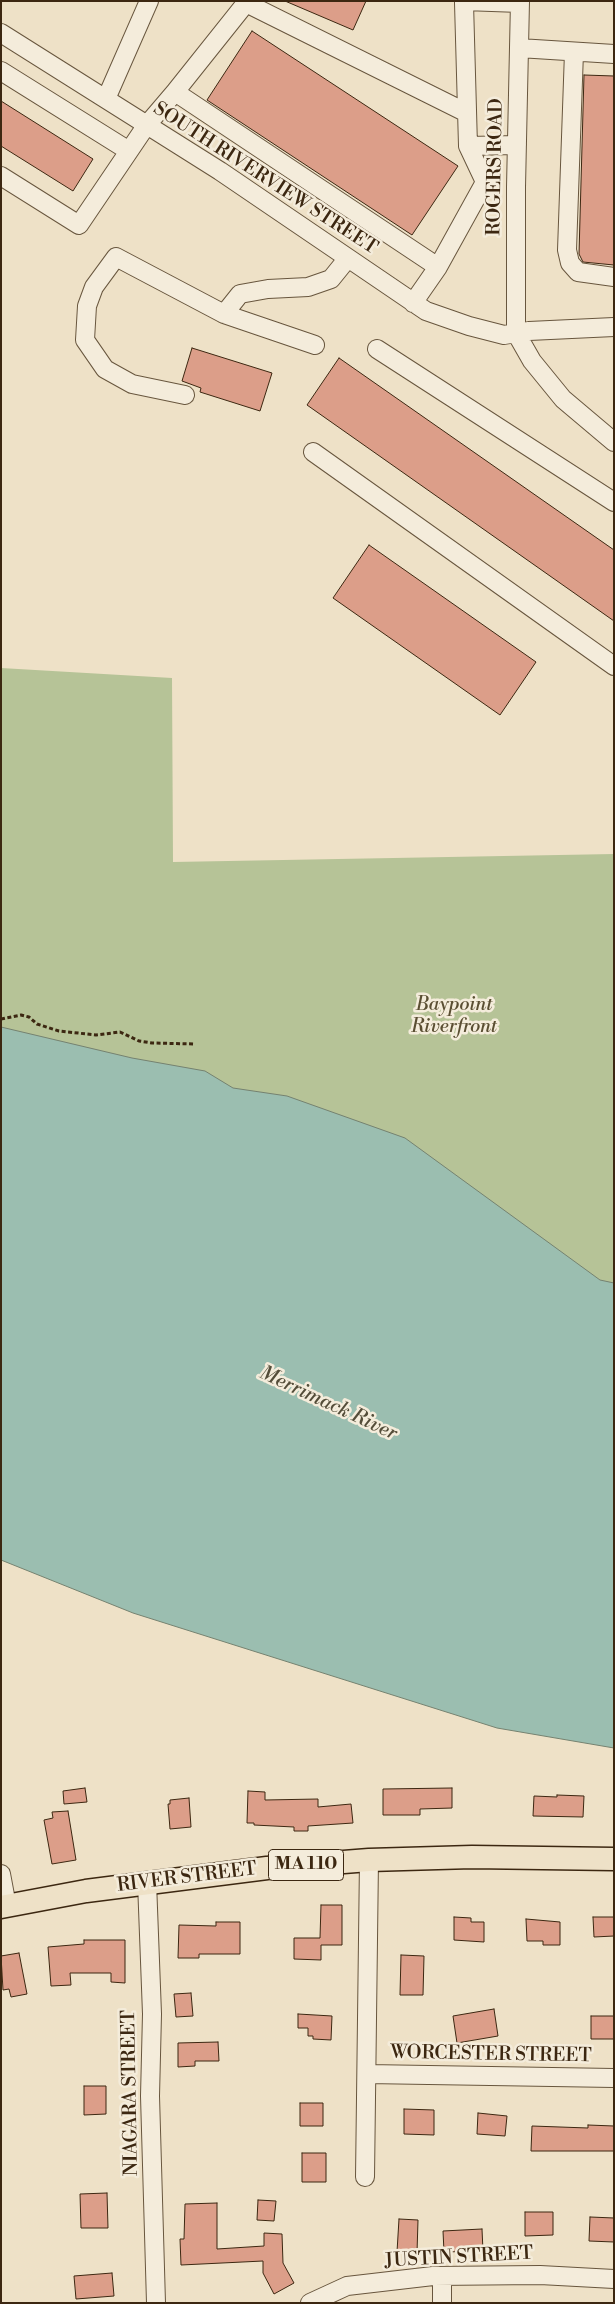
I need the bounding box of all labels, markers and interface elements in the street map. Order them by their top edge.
street label: SOUTH RIVERVIEW STREET [149,98,381,260]
street label: ROGERS ROAD [483,98,509,236]
park label: Baypoint Riverfront [411,994,497,1038]
water label: Merrimack River [255,1362,401,1446]
road number: MA 110 [268,1850,344,1880]
street label: RIVER STREET [116,1858,258,1898]
street label: NIAGARA STREET [118,2010,144,2176]
street label: WORCESTER STREET [390,2042,592,2068]
street label: JUSTIN STREET [384,2243,534,2273]

